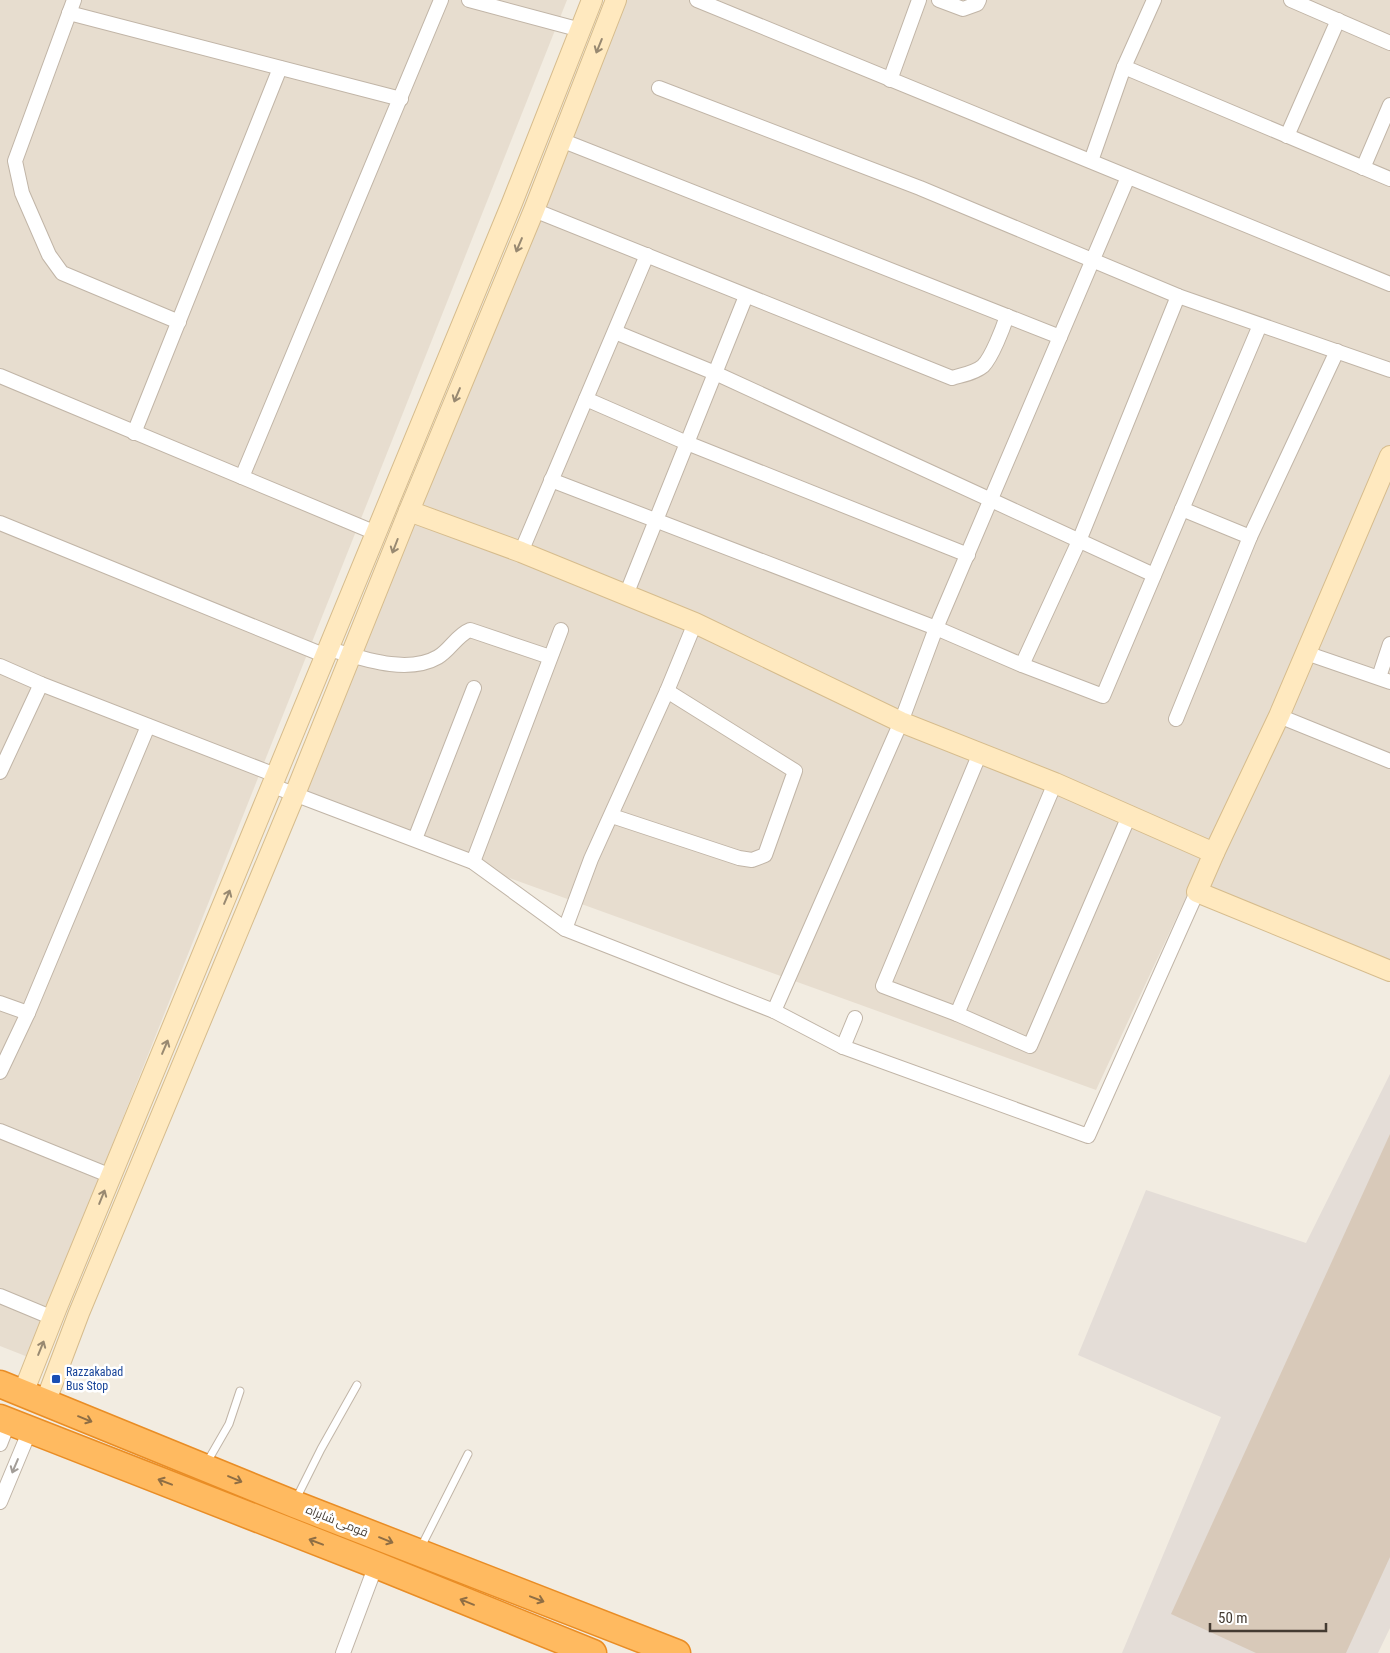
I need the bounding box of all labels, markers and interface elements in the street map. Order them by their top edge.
one-way arrow [594,38,603,53]
one-way arrow [514,237,523,252]
one-way arrow [451,387,461,402]
one-way arrow [390,538,399,553]
one-way arrow [223,890,232,905]
one-way arrow [160,1040,170,1055]
one-way arrow [98,1190,108,1205]
one-way arrow [37,1341,46,1356]
place label: Razzakabad Bus Stop [66,1365,123,1393]
marker: Razzakabad Bus Stop [50,1373,62,1385]
one-way arrow [77,1415,92,1424]
one-way arrow [10,1458,19,1473]
one-way arrow [227,1475,242,1485]
one-way arrow [158,1477,173,1487]
street label: قومی شاہراہ [304,1502,370,1541]
one-way arrow [378,1536,393,1546]
one-way arrow [309,1537,324,1546]
one-way arrow [529,1595,545,1604]
one-way arrow [460,1597,475,1606]
scale bar [1210,1600,1326,1632]
text: 50 m [1218,1609,1248,1627]

